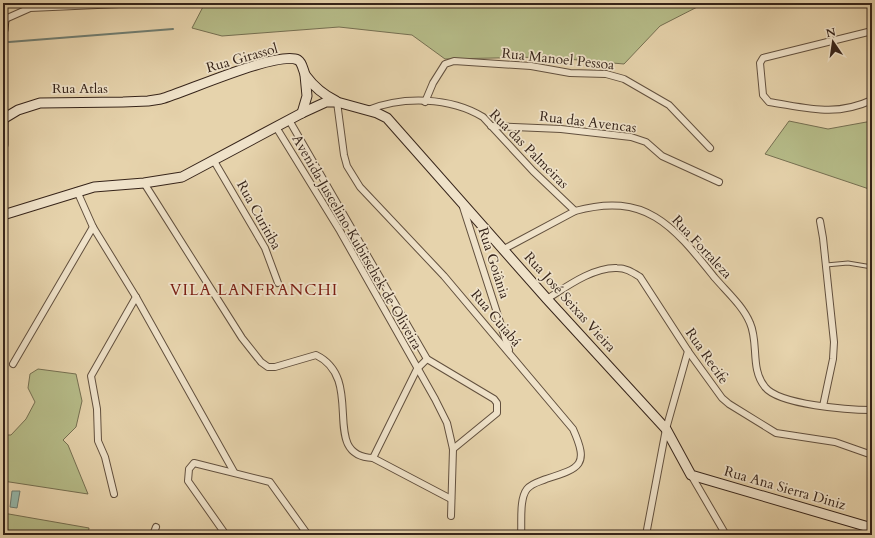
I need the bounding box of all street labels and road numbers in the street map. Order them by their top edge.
street label: Rua Girassol [204,39,281,77]
street label: Rua Manoel Pessoa [501,44,615,74]
street label: Rua Atlas [52,79,108,98]
street label: Rua das Palmeiras [485,105,573,193]
street label: Rua das Avencas [538,107,638,137]
street label: Avenida Juscelino Kubitschek de Oliveira [287,131,427,353]
street label: Rua Curitiba [232,177,286,253]
street label: Rua Fortaleza [668,211,736,283]
street label: Rua Goiânia [474,225,514,301]
street label: Rua José Seixas Vieira [520,248,620,356]
street label: Rua Cuiabá [467,285,525,351]
street label: Rua Recife [681,324,733,388]
street label: Rua Ana Sierra Diniz [722,462,849,515]

